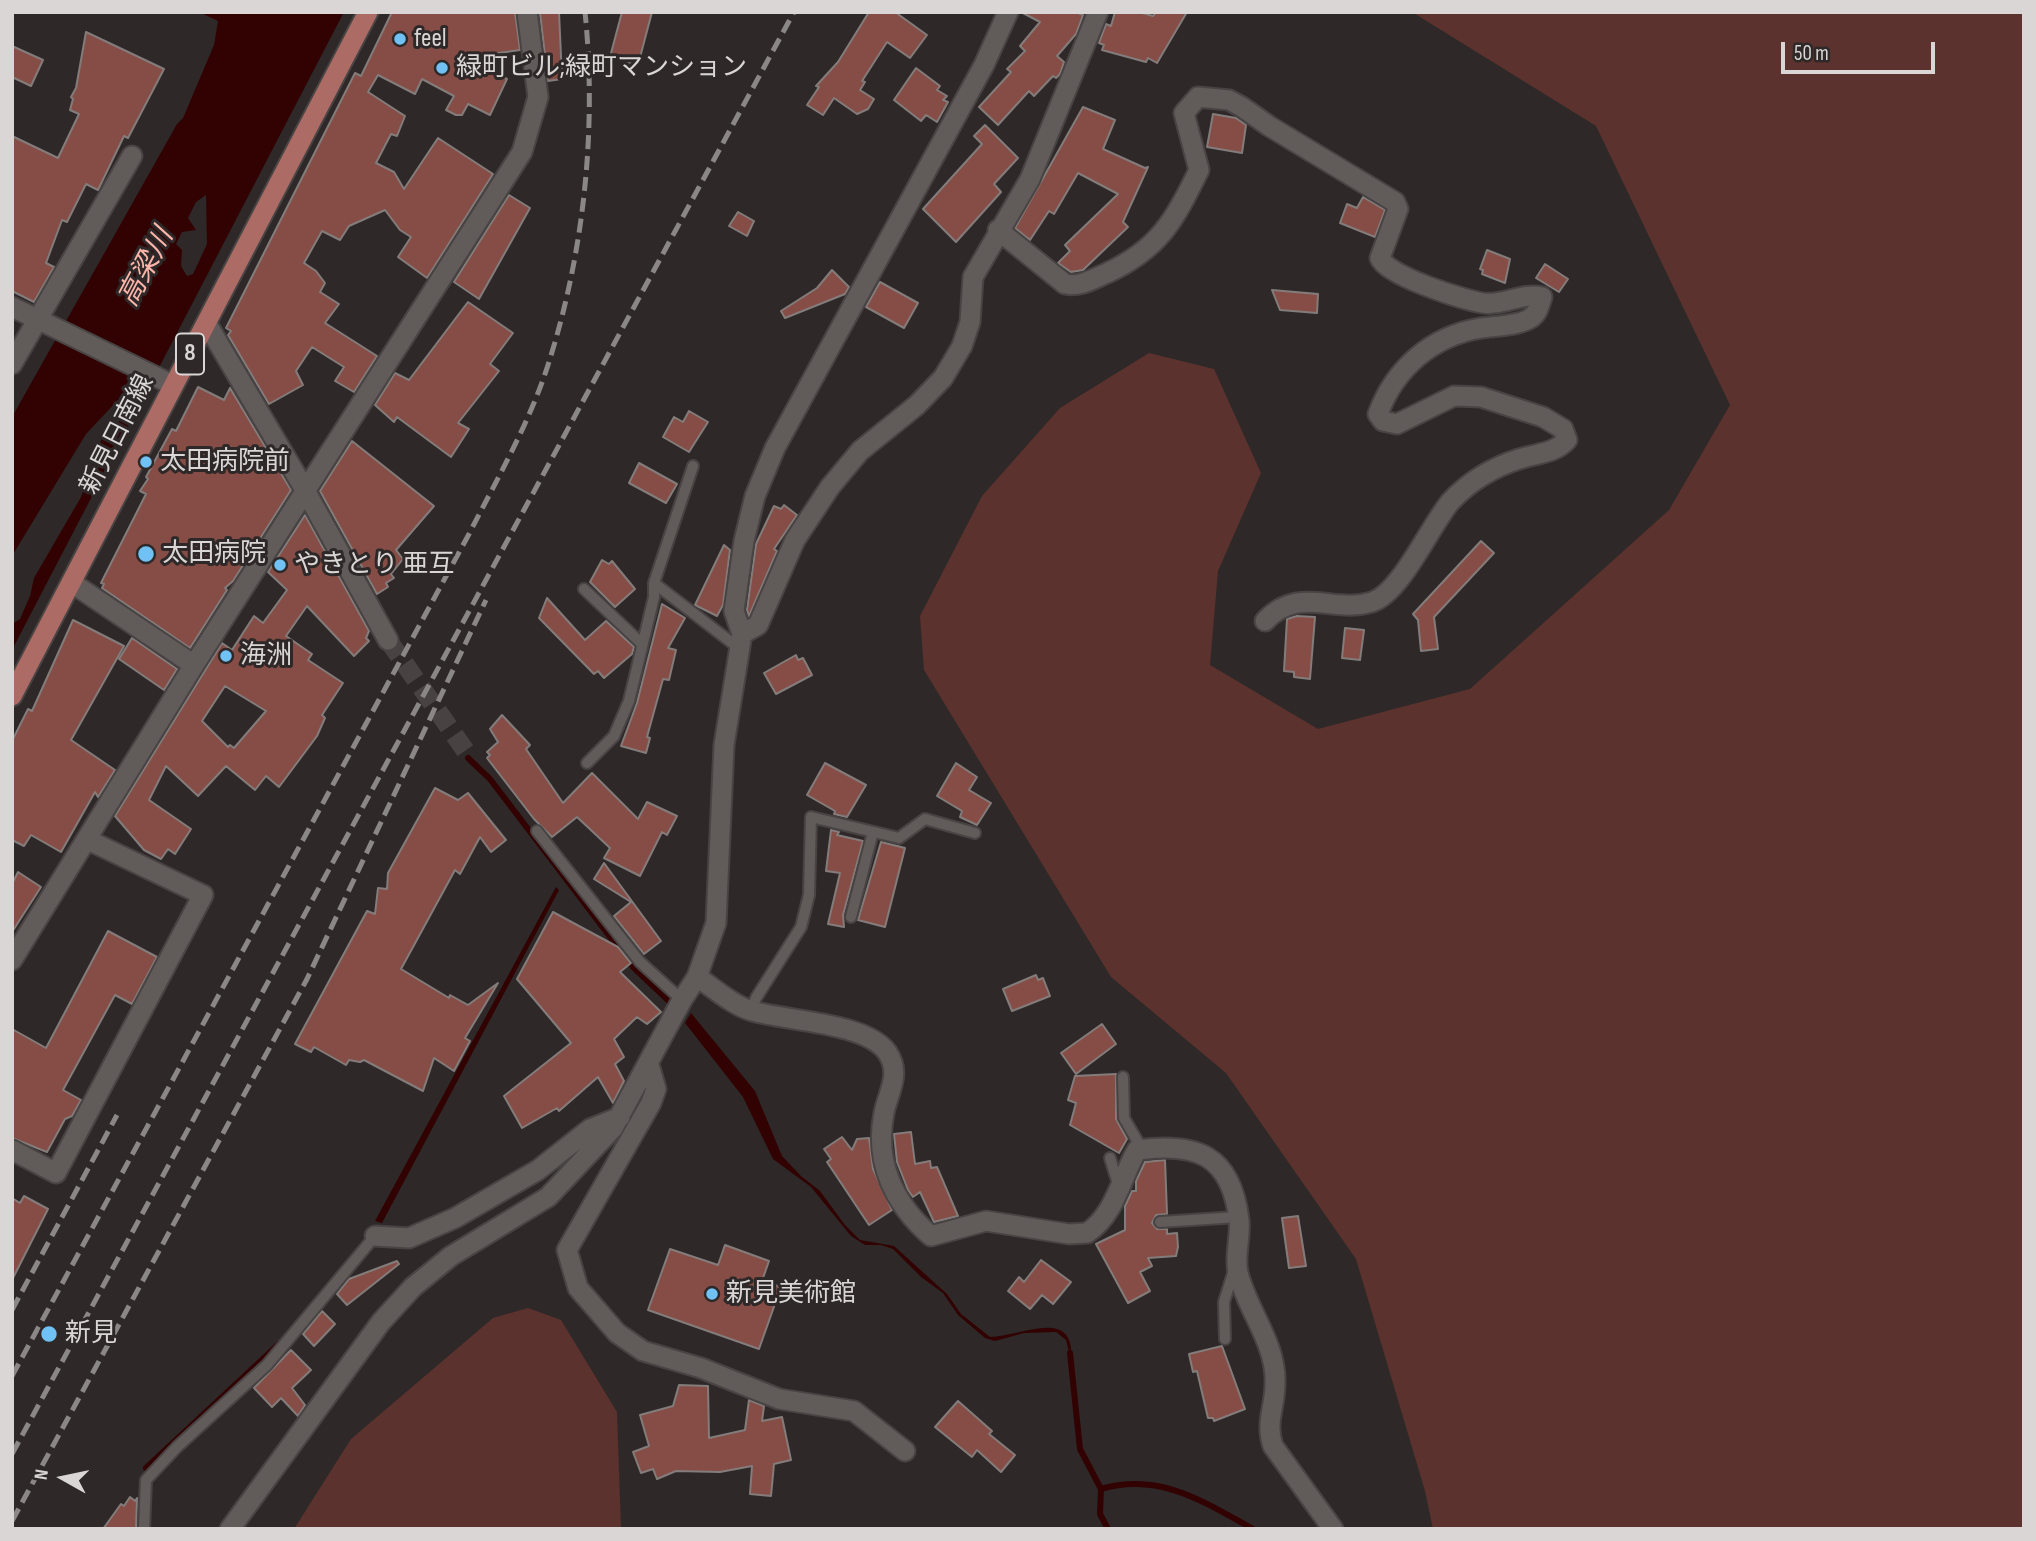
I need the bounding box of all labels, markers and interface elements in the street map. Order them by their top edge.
place label: feel [414,23,447,55]
scale bar [1784,28,1938,72]
marker: feel [392,31,408,47]
text: 50 m [1794,41,1829,66]
place label: 緑町ビル;緑町マンション [456,52,747,84]
marker: 緑町ビル;緑町マンション [434,60,450,76]
water label: 高梁川 [112,223,182,313]
road number: 8 [176,334,204,374]
street label: 新見日南線 [75,370,161,500]
place label: 太田病院前 [160,446,290,478]
marker: 太田病院前 [138,454,154,470]
place label: 太田病院 [162,538,266,570]
marker: 太田病院 [136,544,156,564]
place label: やきとり 亜互 [294,549,454,581]
marker: やきとり 亜互 [272,557,288,573]
place label: 海洲 [240,640,292,672]
marker: 海洲 [218,648,234,664]
place label: 新見美術館 [726,1278,856,1310]
marker: 新見美術館 [704,1286,720,1302]
place label: 新見 [65,1318,117,1350]
marker: 新見 [39,1324,59,1344]
north arrow [28,1443,98,1513]
text: N [30,1468,54,1481]

